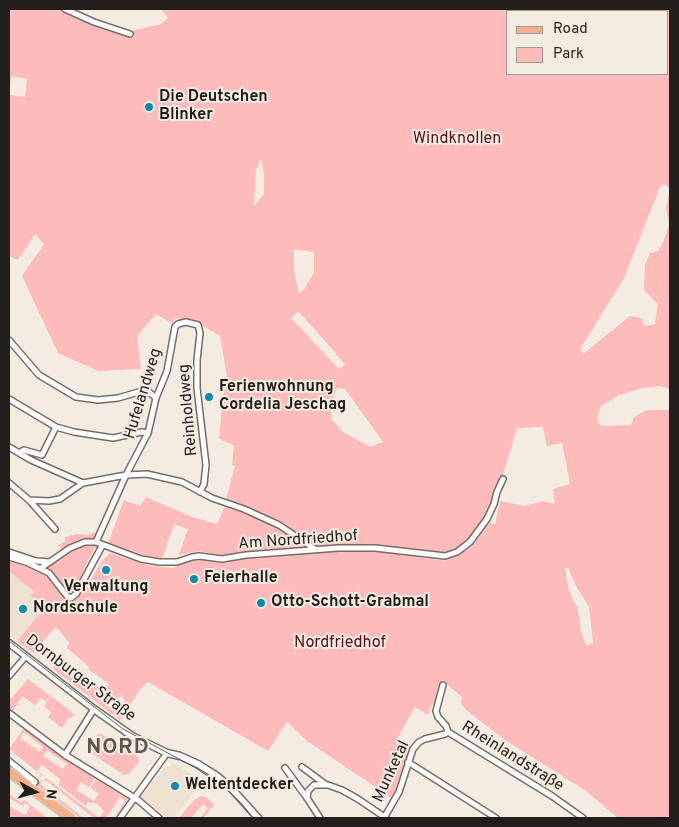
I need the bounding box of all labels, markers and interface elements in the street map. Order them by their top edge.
legend [507,10,669,75]
text: Road [553,20,588,39]
text: Park [553,45,584,64]
place label: Die Deutschen Blinker [159,88,268,126]
marker: Die Deutschen Blinker [143,101,155,113]
park label: Windknollen [413,130,501,150]
street label: Hufelandweg [121,346,167,442]
street label: Reinholdweg [175,363,203,457]
place label: Ferienwohnung Cordelia Jeschag [219,378,346,416]
marker: Ferienwohnung Cordelia Jeschag [203,391,215,403]
street label: Am Nordfriedhof [237,527,359,555]
marker: Verwaltung [100,564,112,576]
place label: Feierhalle [204,569,278,589]
marker: Feierhalle [188,573,200,585]
place label: Verwaltung [63,578,149,598]
place label: Otto-Schott-Grabmal [271,593,429,613]
marker: Otto-Schott-Grabmal [255,597,267,609]
place label: Nordschule [33,599,118,619]
marker: Nordschule [17,603,29,615]
street label: Dornburger Straße [21,631,139,727]
park label: Nordfriedhof [294,634,386,654]
street label: Rheinlandstraße [457,718,567,796]
district label: NORD [86,736,150,762]
street label: Munketal [369,738,415,806]
north arrow [10,767,60,817]
place label: Weltentdecker [185,776,293,796]
marker: Weltentdecker [169,780,181,792]
text: N [41,788,59,800]

